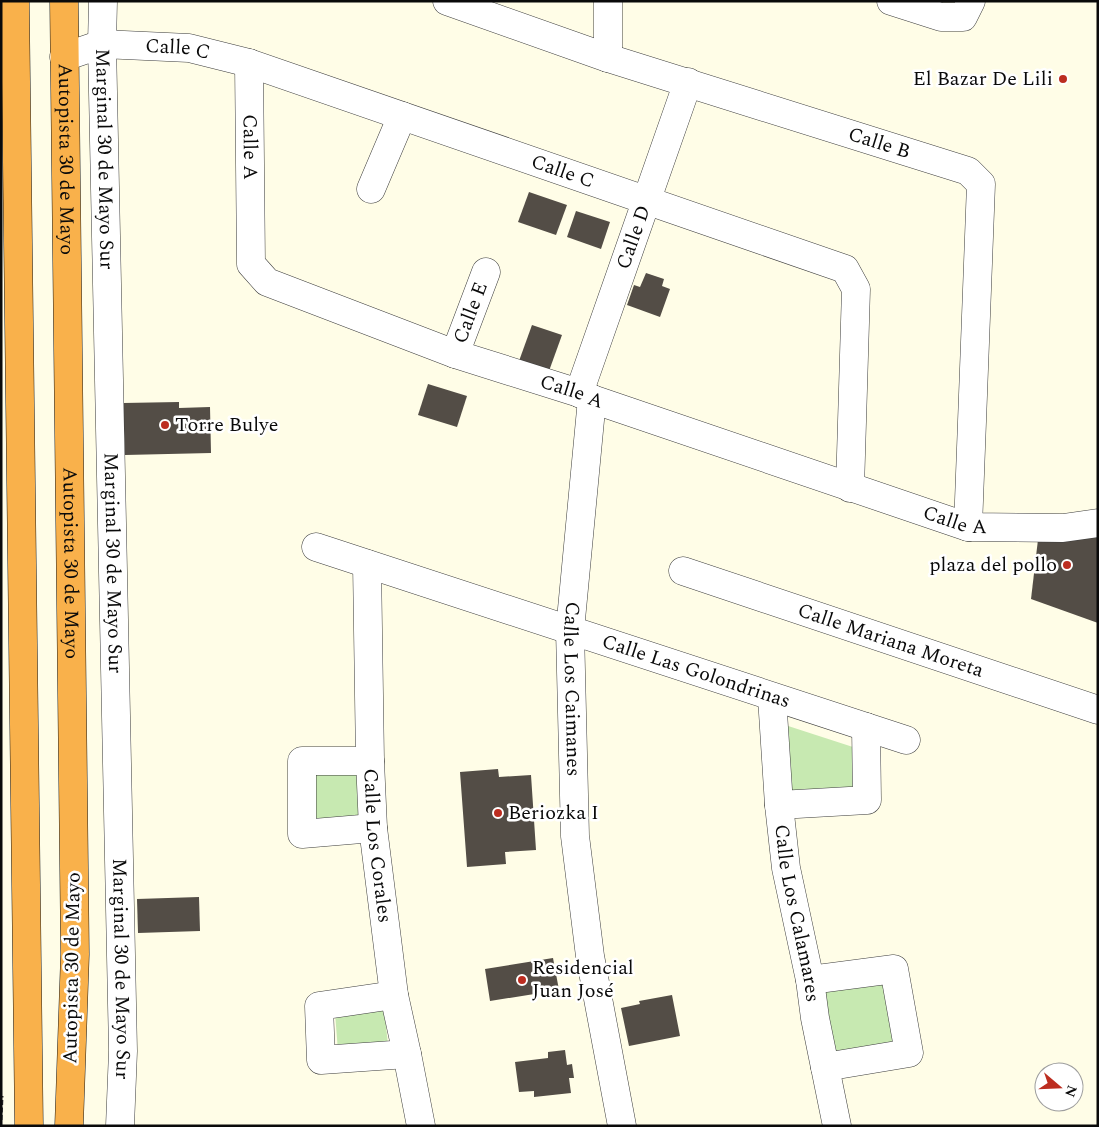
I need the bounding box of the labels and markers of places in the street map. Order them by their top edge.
place label: El Bazar De Lili [913,64,1053,94]
marker: El Bazar De Lili [1057,73,1069,85]
place label: Torre Bulye [175,410,278,440]
marker: Torre Bulye [159,419,171,431]
place label: plaza del pollo [929,550,1057,580]
marker: plaza del pollo [1061,559,1073,571]
place label: Beriozka I [508,798,599,828]
marker: Beriozka I [492,807,504,819]
place label: Residencial Juan José [532,953,634,1006]
marker: Residencial Juan José [516,974,528,986]

